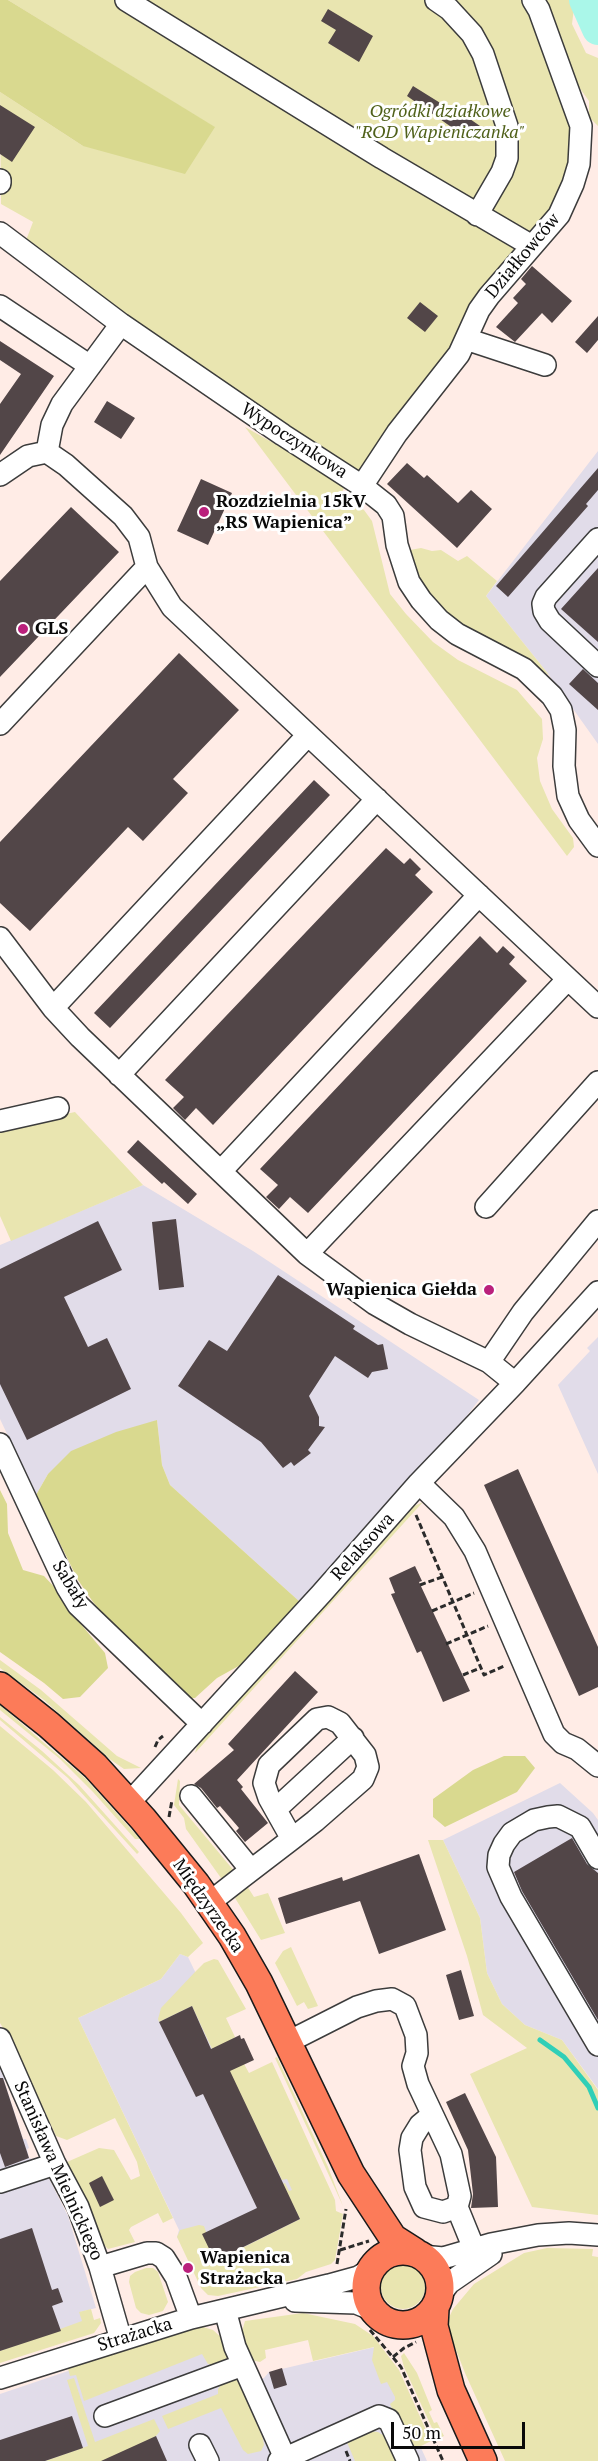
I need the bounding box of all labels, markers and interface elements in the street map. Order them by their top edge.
park label: Ogródki działkowe "ROD Wapieniczanka" [355,101,525,144]
street label: Działkowców [481,209,565,303]
street label: Wypoczynkowa [237,399,351,483]
place label: Rozdzielnia 15kV „RS Wapienica” [216,491,366,534]
marker: Rozdzielnia 15kV „RS Wapienica” [197,505,211,519]
place label: GLS [35,618,68,640]
marker: GLS [16,622,30,636]
place label: Wapienica Giełda [326,1279,477,1301]
marker: Wapienica Giełda [482,1283,496,1297]
street label: Relaksowa [327,1509,399,1585]
street label: Sabały [47,1557,93,1613]
street label: Międzyrzecka [168,1855,248,1957]
street label: Stanisława Mielnickiego [9,2078,107,2264]
place label: Wapienica Strażacka [200,2247,290,2290]
marker: Wapienica Strażacka [181,2261,195,2275]
street label: Strażacka [95,2313,175,2357]
scale bar [394,2410,528,2448]
text: 50 m [402,2420,441,2444]

